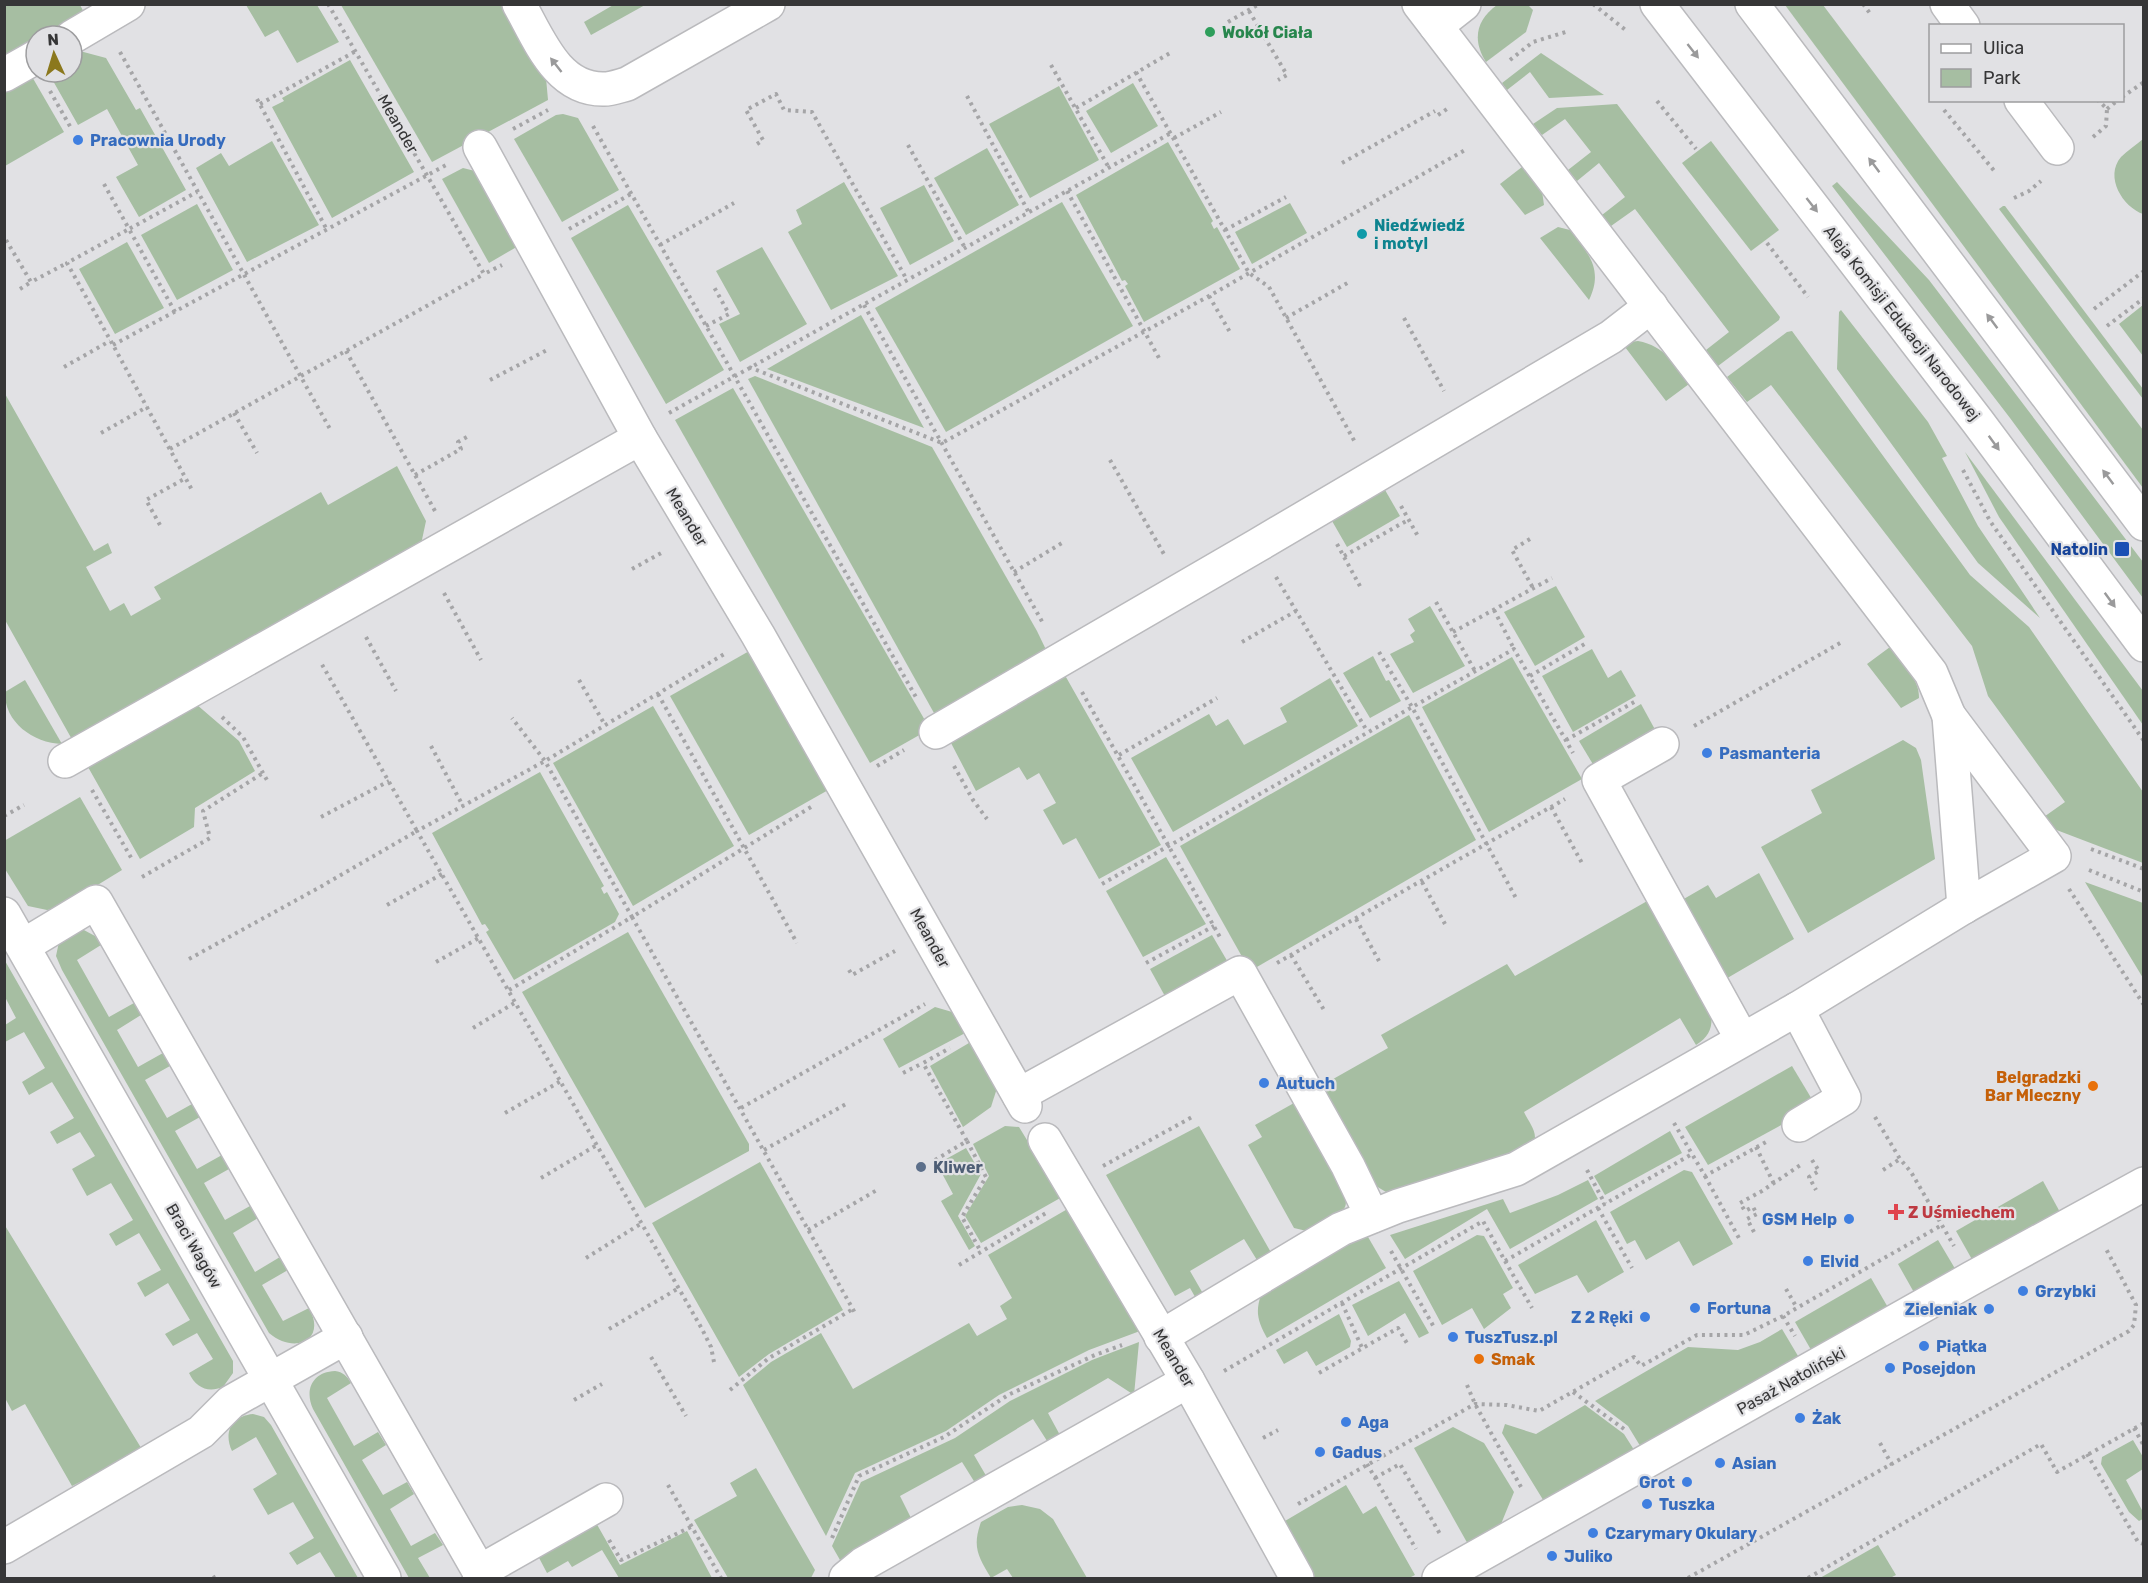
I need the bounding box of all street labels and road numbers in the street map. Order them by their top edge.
street label: Meander [374,91,422,157]
street label: Aleja Komisji Edukacji Narodowej [1820,222,1984,424]
street label: Meander [662,484,712,550]
street label: Meander [906,905,954,971]
street label: Braci Wagów [162,1200,226,1292]
street label: Meander [1149,1325,1199,1391]
street label: Pasaż Natoliński [1733,1343,1849,1419]

